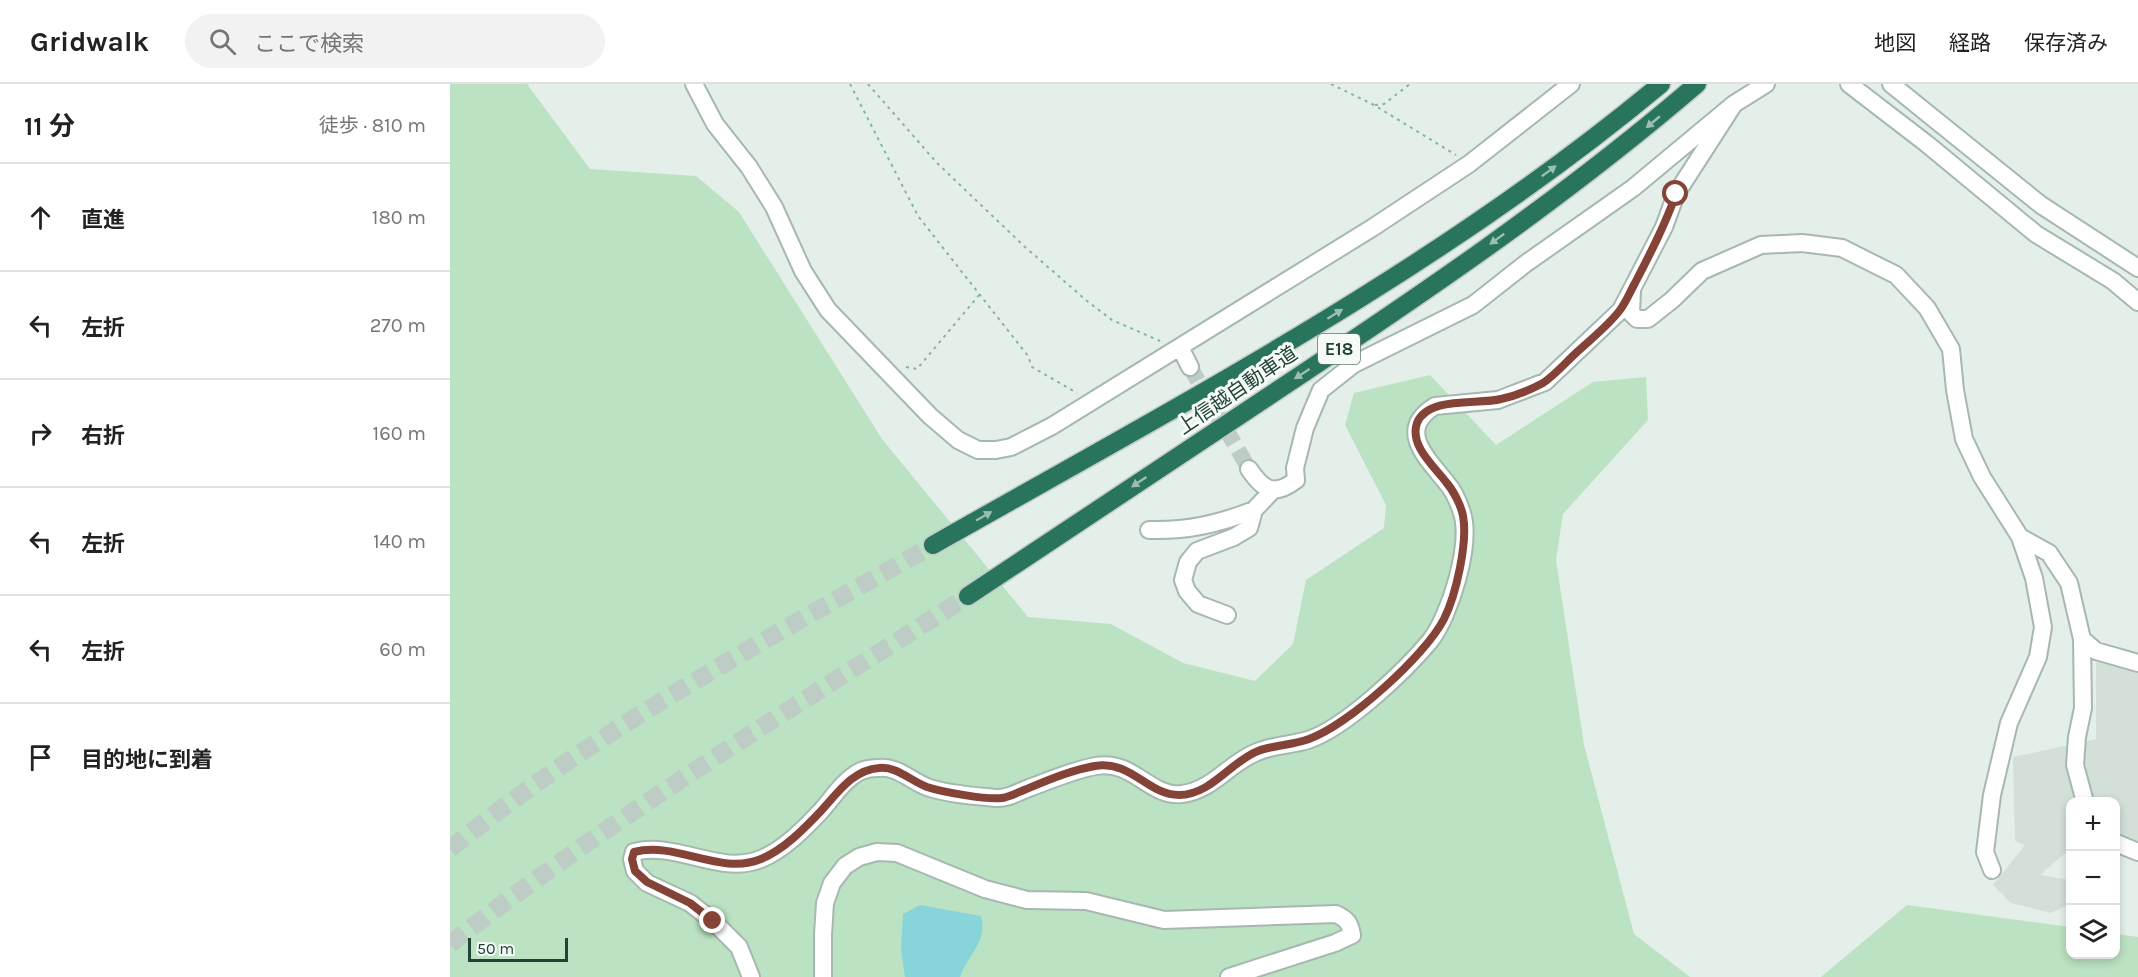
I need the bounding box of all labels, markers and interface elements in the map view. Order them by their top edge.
search box [185,14,605,68]
text: Gridwalk [30,25,149,58]
icon: search [206,25,239,58]
text: ここで検索 [254,31,364,57]
text: 地図 [1874,31,1916,55]
text: 経路 [1949,31,1991,55]
text: 保存済み [2024,31,2108,55]
text: 11 分 [24,111,75,142]
text: 徒歩 · 810 m [319,114,426,137]
one-way arrow [1646,115,1661,128]
one-way arrow [1542,165,1557,177]
route start [1662,180,1688,206]
icon: ahead [24,201,57,234]
text: 180 m [372,206,426,229]
text: 直進 [81,207,125,233]
one-way arrow [1489,233,1505,245]
icon: left [24,309,57,342]
one-way arrow [1327,309,1343,320]
text: 270 m [370,314,426,337]
text: 左折 [81,315,125,341]
road number: E18 [1318,334,1360,364]
street label: 上信越自動車道 [1173,342,1302,439]
one-way arrow [1294,368,1310,379]
icon: right [24,417,57,450]
text: 160 m [373,422,426,445]
text: 右折 [81,423,125,449]
one-way arrow [1132,476,1148,488]
one-way arrow [976,511,993,521]
icon: left [24,525,57,558]
text: 140 m [373,530,426,553]
text: 左折 [81,531,125,557]
icon: left [24,633,57,666]
text: 60 m [379,638,426,661]
text: 左折 [81,639,125,665]
icon: arrive [24,741,57,774]
text: 目的地に到着 [81,747,213,773]
map controls [2066,797,2120,959]
button: + [2066,797,2120,851]
button: − [2066,851,2120,905]
button: layers [2066,905,2120,959]
route end [699,907,725,933]
scale bar [468,935,568,962]
text: 50 m [477,939,514,958]

